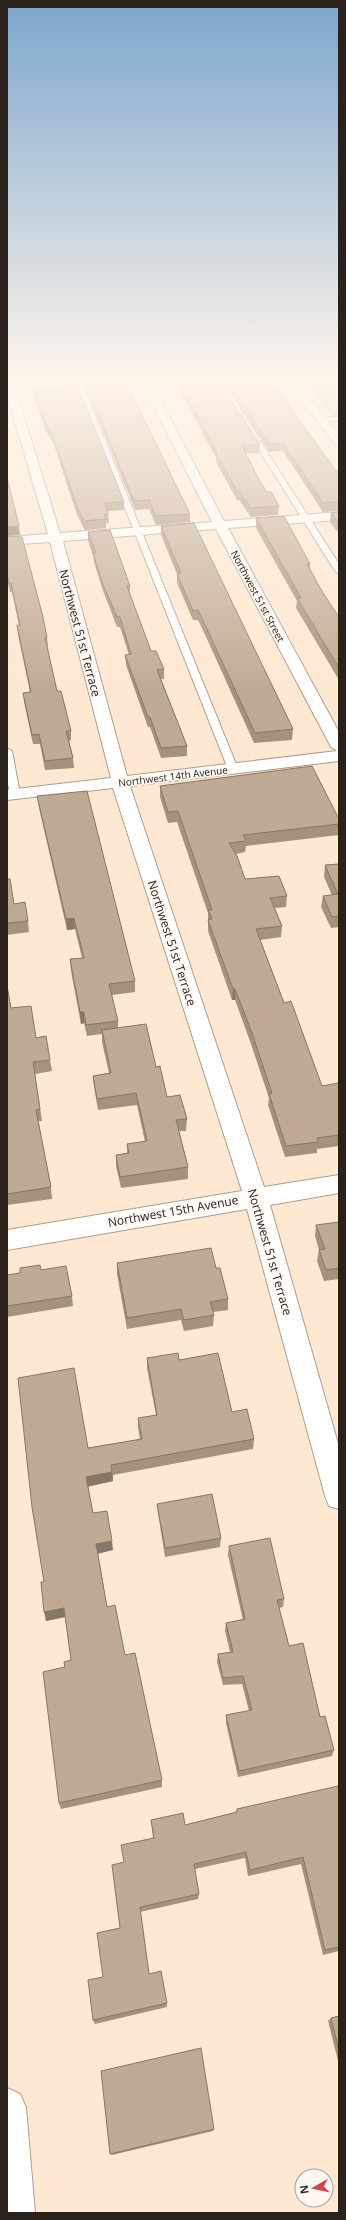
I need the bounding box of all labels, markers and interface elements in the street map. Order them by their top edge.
street label: Northwest 51st Street [228,548,288,645]
street label: Northwest 51st Terrace [55,567,105,699]
street label: Northwest 14th Avenue [117,762,229,790]
street label: Northwest 51st Terrace [144,878,200,1008]
street label: Northwest 51st Terrace [244,1187,296,1318]
street label: Northwest 15th Avenue [106,1191,240,1231]
north arrow [294,2168,334,2208]
text: N [296,2184,312,2195]

